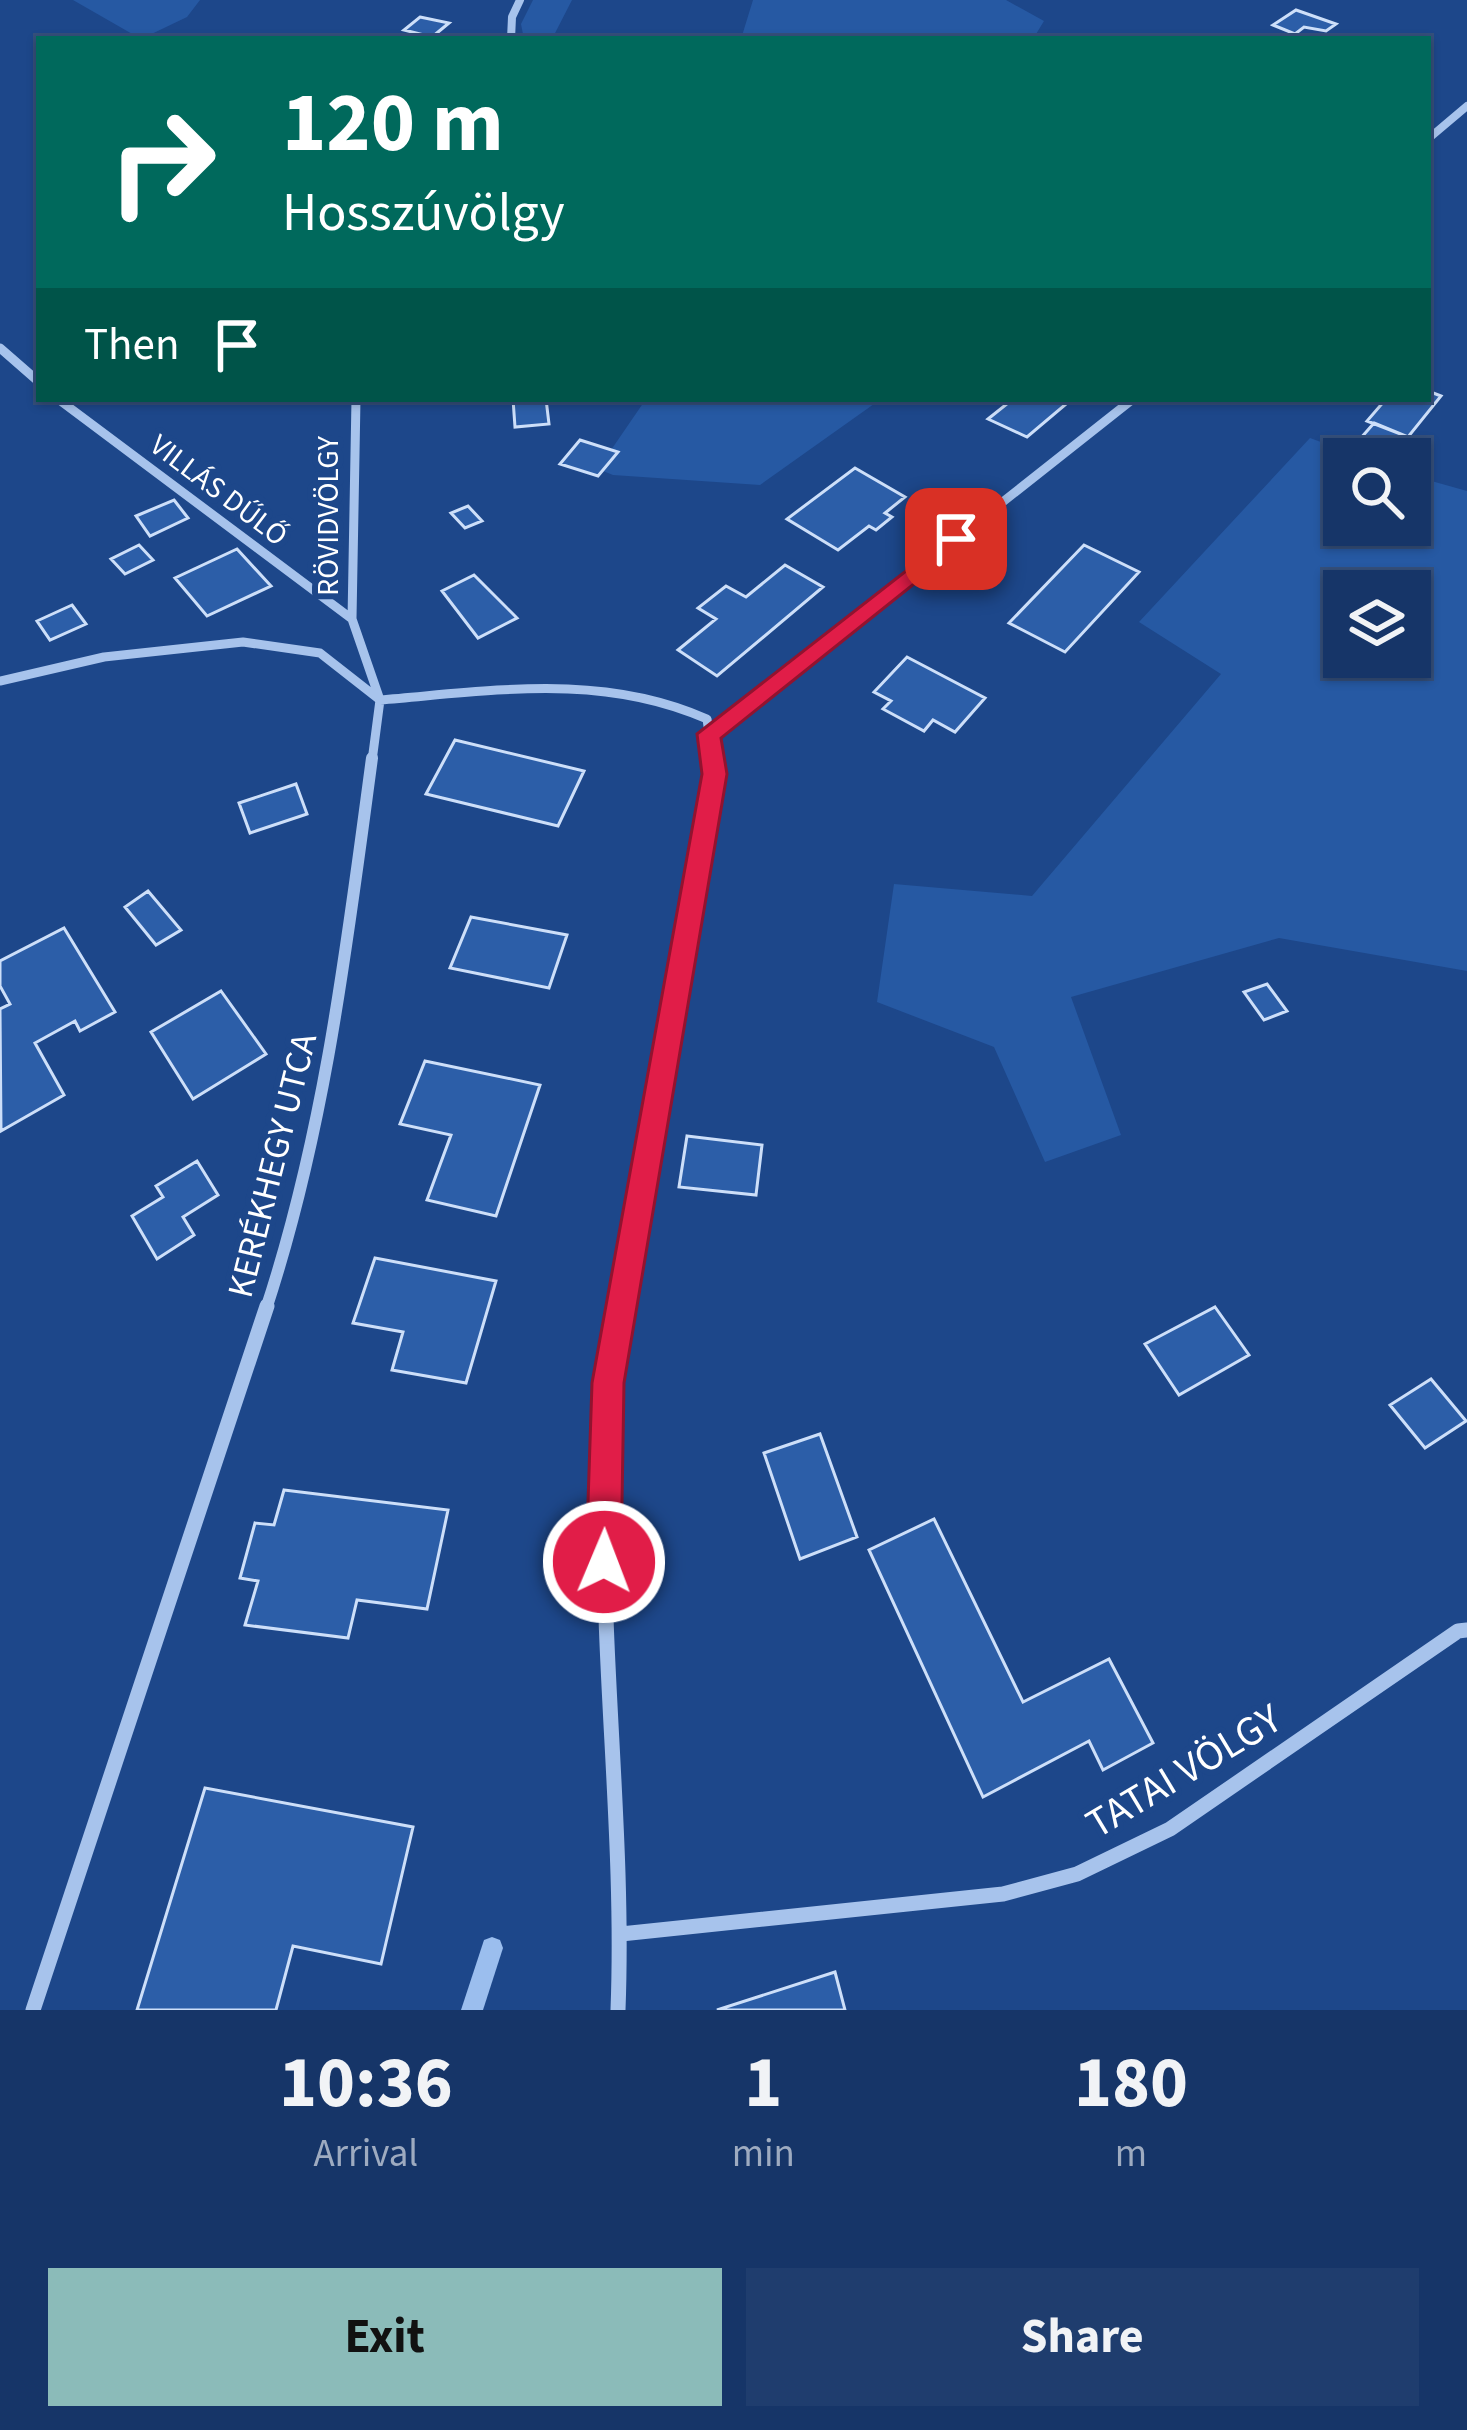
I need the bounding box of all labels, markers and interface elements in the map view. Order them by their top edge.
text: 120 m [282,64,504,184]
icon: right [84,84,240,240]
text: Hosszúvölgy [282,175,565,252]
icon: arrive [204,312,270,378]
text: Then [84,313,180,377]
street label: VILLÁS DŰLŐ [141,424,297,556]
street label: RÖVIDVÖLGY [307,435,350,596]
map controls [1323,438,1431,678]
button: search [1323,438,1431,546]
pin [905,488,1007,590]
icon: arrive [923,506,989,572]
button: layers [1323,570,1431,678]
street label: KERÉKHEGY UTCA [215,1027,330,1303]
position arrow [541,1499,667,1625]
street label: TATAI VÖLGY [1075,1689,1294,1854]
text: 10:36 [279,2032,453,2135]
text: 1 [744,2032,782,2135]
text: 180 [1074,2032,1188,2135]
text: Arrival [313,2126,418,2182]
text: min [732,2126,795,2182]
text: m [1115,2126,1147,2182]
button: Exit [48,2268,722,2406]
button: Share [746,2268,1419,2406]

